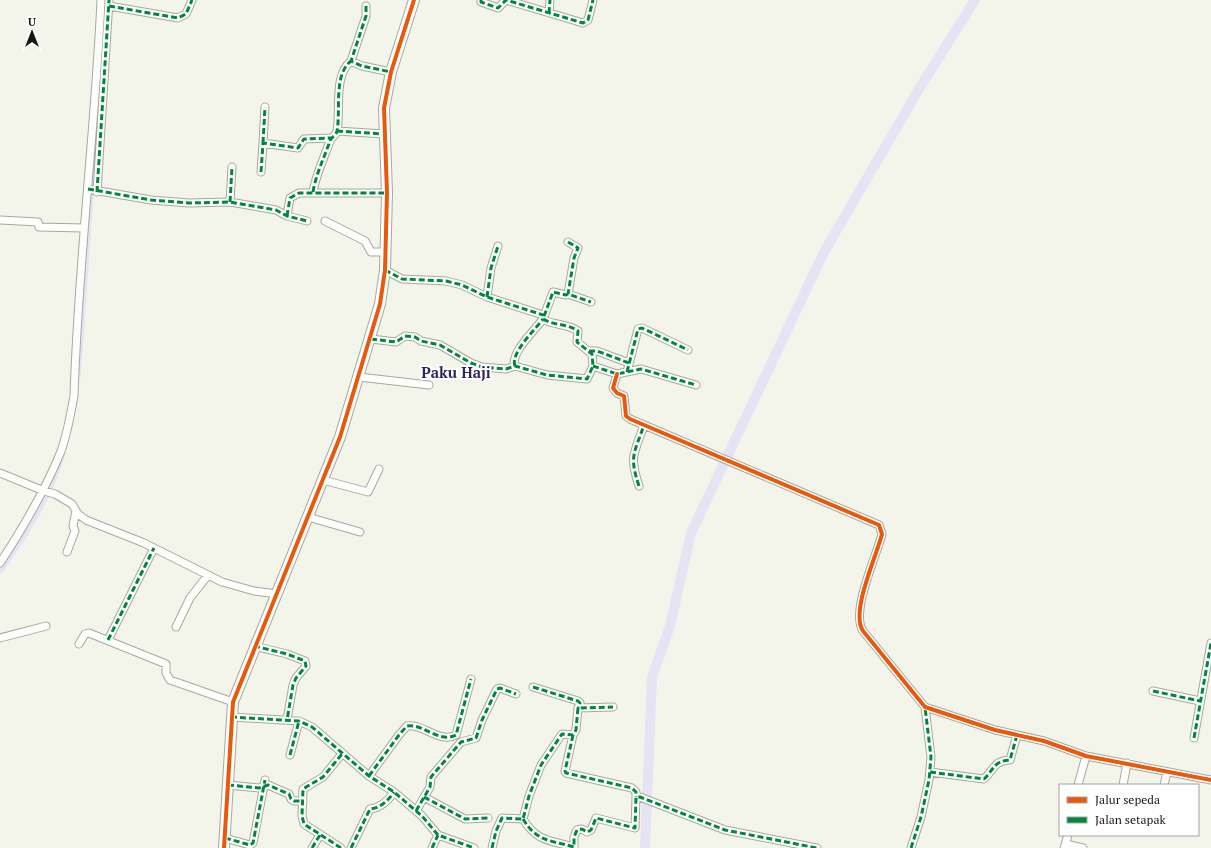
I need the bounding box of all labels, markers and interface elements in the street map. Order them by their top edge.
north arrow [12,12,52,52]
text: U [28,15,36,29]
district label: Paku Haji [421,362,491,382]
legend [1059,784,1199,836]
text: Jalur sepeda [1095,792,1160,807]
text: Jalan setapak [1095,812,1166,827]

